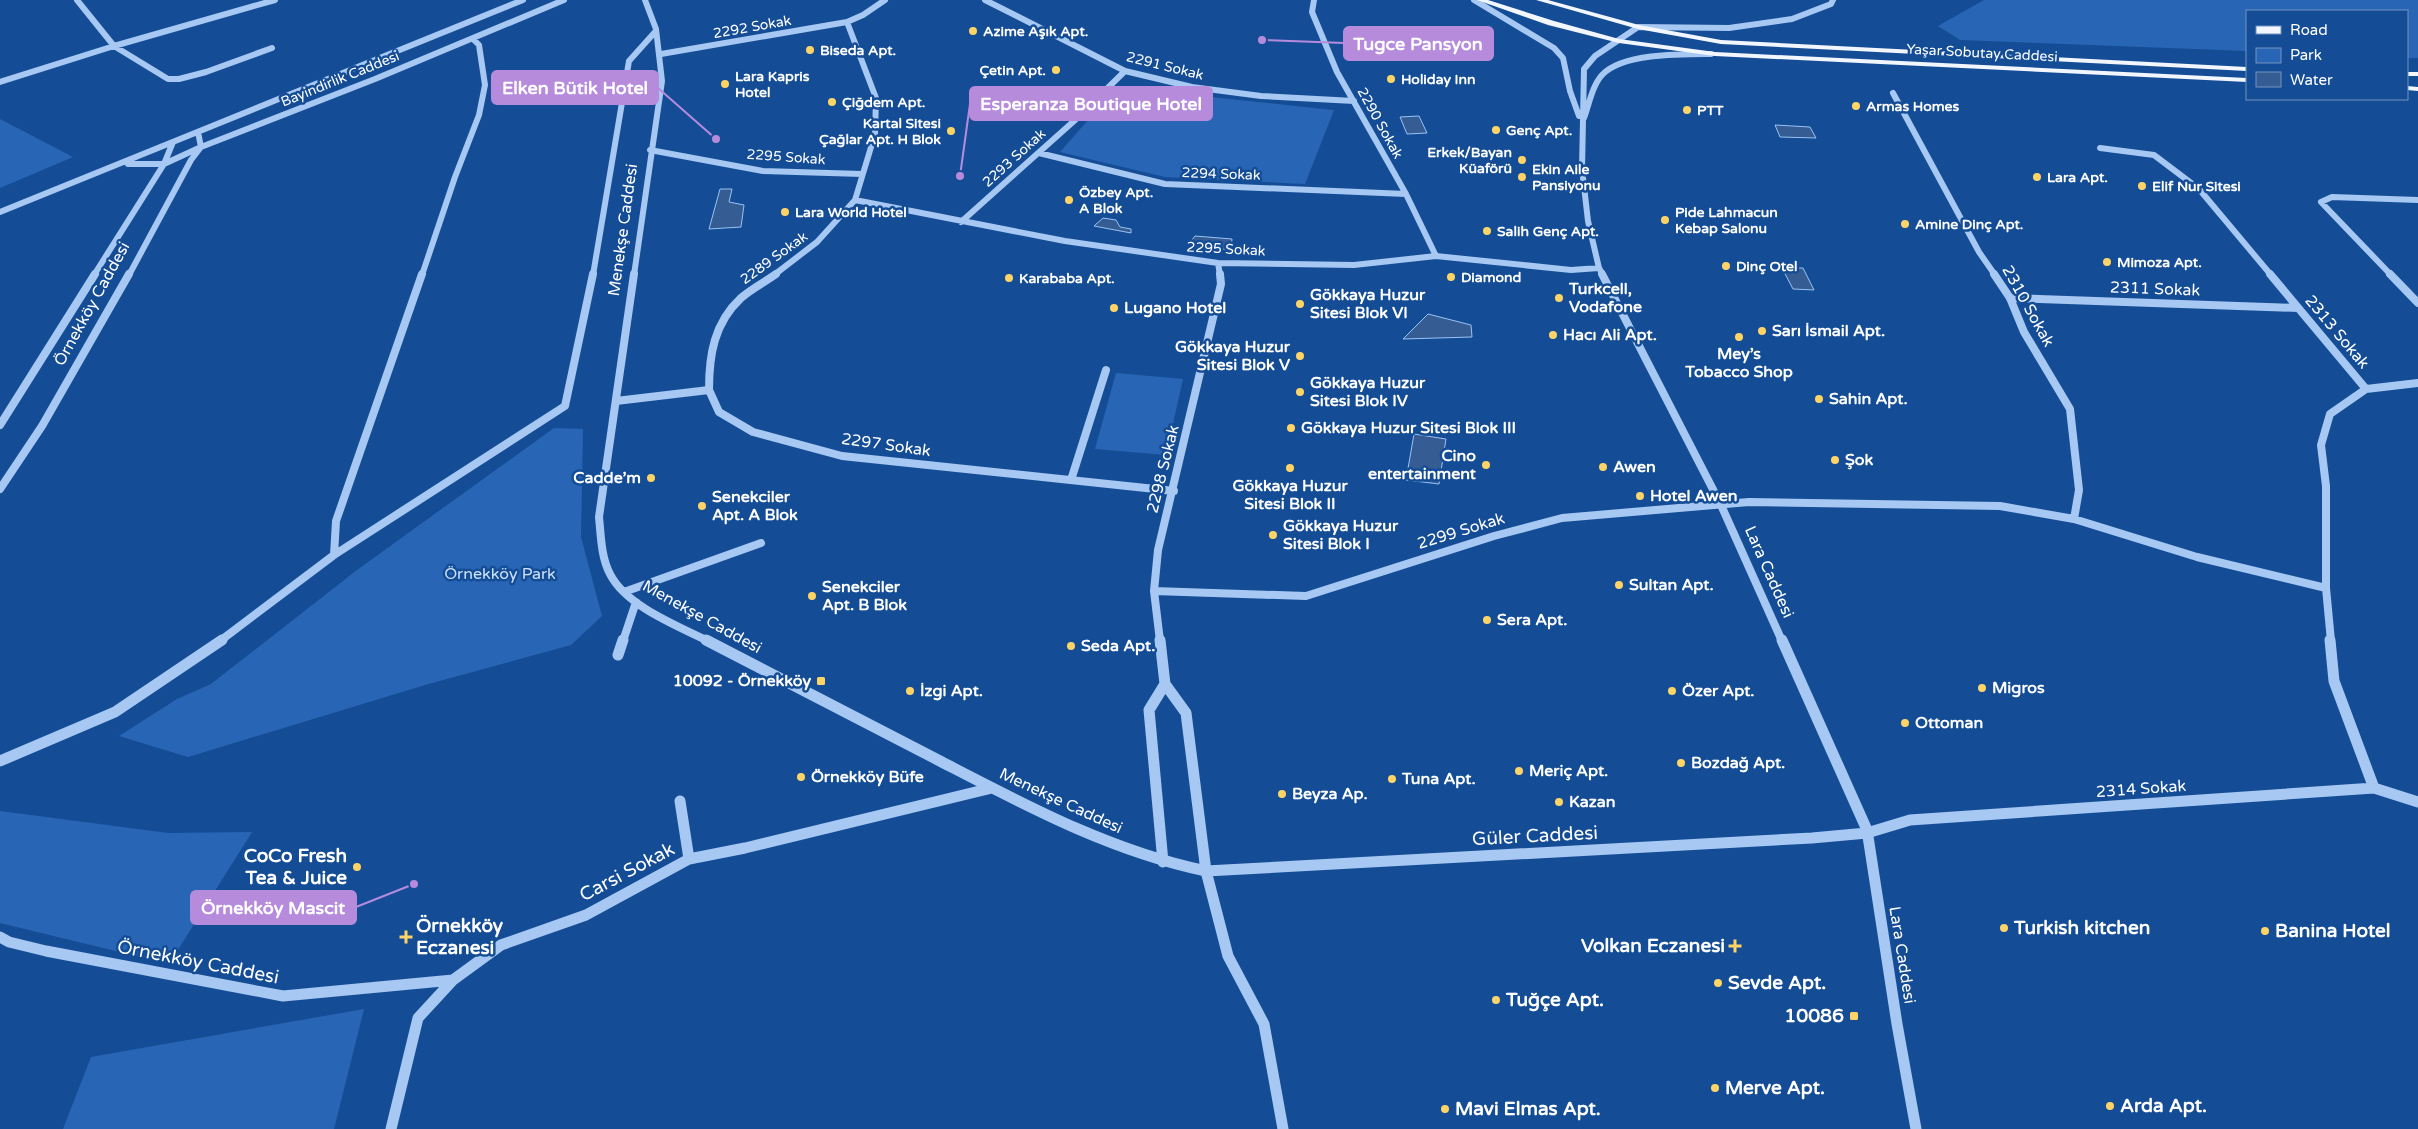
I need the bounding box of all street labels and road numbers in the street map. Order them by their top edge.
street label: 2292 Sokak [712,12,793,42]
street label: Yaşar Sobutay Caddesi [1906,41,2058,65]
street label: Bayindirlik Caddesi [278,47,402,111]
street label: 2291 Sokak [1125,48,1206,84]
street label: 2290 Sokak [1353,84,1407,162]
street label: 2293 Sokak [979,125,1049,191]
street label: 2295 Sokak [746,146,826,168]
street label: Menekşe Caddesi [604,162,642,298]
street label: 2294 Sokak [1181,164,1261,184]
street label: 2289 Sokak [737,228,811,288]
street label: 2295 Sokak [1186,238,1266,260]
street label: Örnekköy Caddesi [50,239,134,369]
street label: 2310 Sokak [1997,262,2059,351]
street label: 2311 Sokak [2110,277,2201,301]
street label: 2313 Sokak [2300,291,2374,373]
street label: 2298 Sokak [1142,423,1184,515]
street label: 2297 Sokak [840,429,932,461]
street label: 2299 Sokak [1415,508,1507,554]
street label: Lara Caddesi [1740,523,1798,621]
street label: Menekşe Caddesi [639,576,765,658]
street label: Menekşe Caddesi [996,764,1126,838]
street label: 2314 Sokak [2095,776,2187,802]
street label: Güler Caddesi [1471,822,1599,850]
street label: Carsi Sokak [576,838,678,906]
street label: Lara Caddesi [1884,905,1920,1005]
street label: Örnekköy Caddesi [115,936,281,988]

